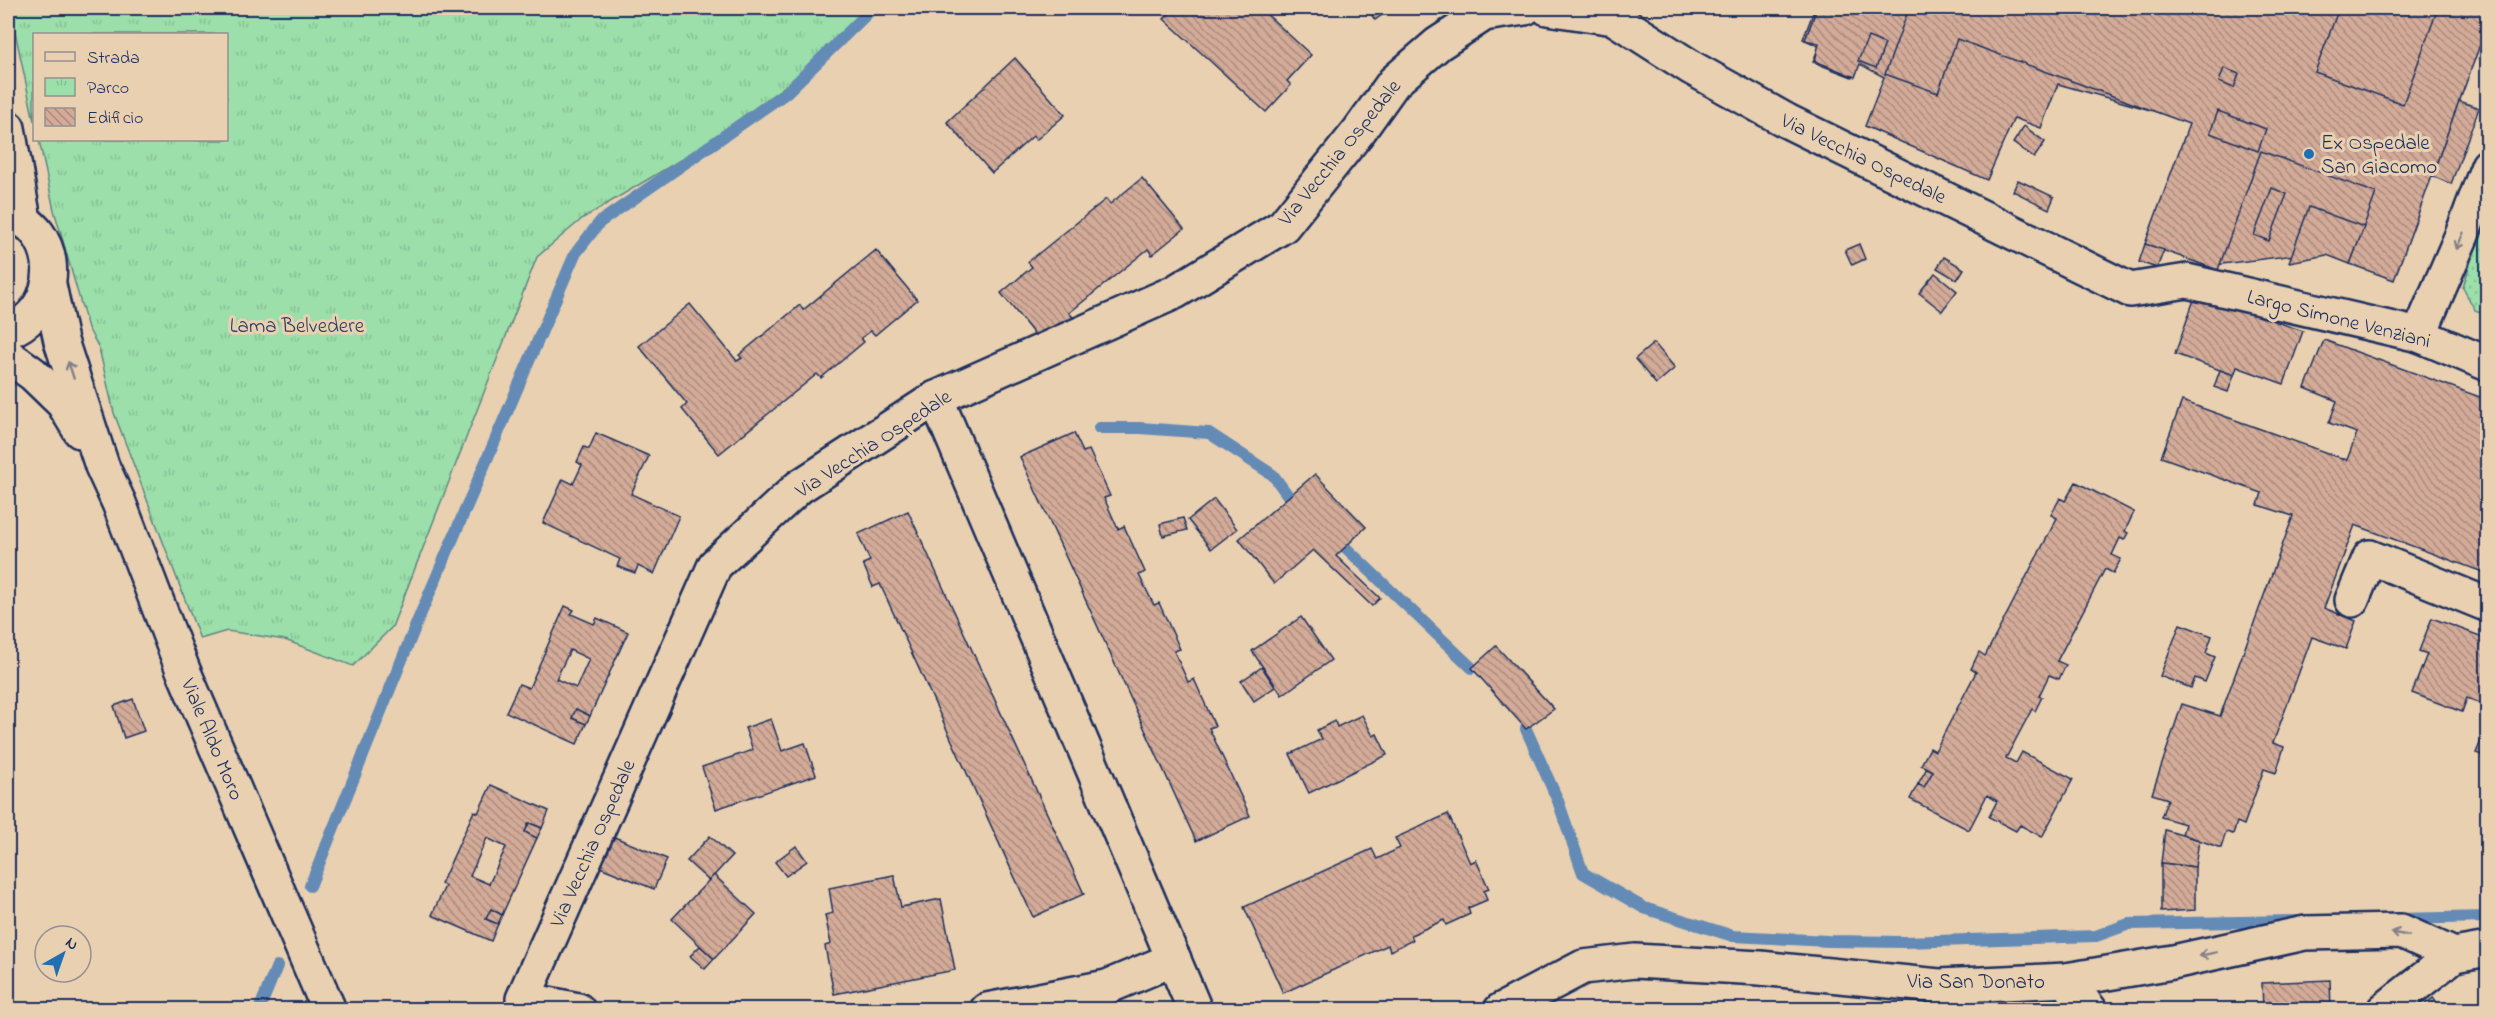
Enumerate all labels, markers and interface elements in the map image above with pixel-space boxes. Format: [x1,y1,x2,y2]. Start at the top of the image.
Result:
legend [33,33,228,141]
text: Strada [87,46,140,72]
street label: Via Vecchia Ospedale [1271,73,1410,234]
text: Parco [87,76,129,102]
text: Edificio [87,106,143,132]
street label: Via Vecchia Ospedale [1774,106,1952,213]
place label: Ex Ospedale San Giacomo [2321,129,2437,183]
marker: Ex Ospedale San Giacomo [2302,147,2316,161]
one-way arrow [2454,231,2465,249]
street label: Largo Simone Venziani [2243,283,2434,359]
park label: Lama Belvedere [230,312,365,342]
one-way arrow [65,361,76,380]
street label: Via Vecchia Ospedale [789,383,959,507]
street label: Viale Aldo Moro [172,673,250,805]
street label: Via Vecchia Ospedale [543,755,645,933]
north arrow [33,924,93,984]
one-way arrow [2391,928,2410,939]
text: N [60,931,83,957]
one-way arrow [2198,949,2217,961]
street label: Via San Donato [1906,968,2045,998]

